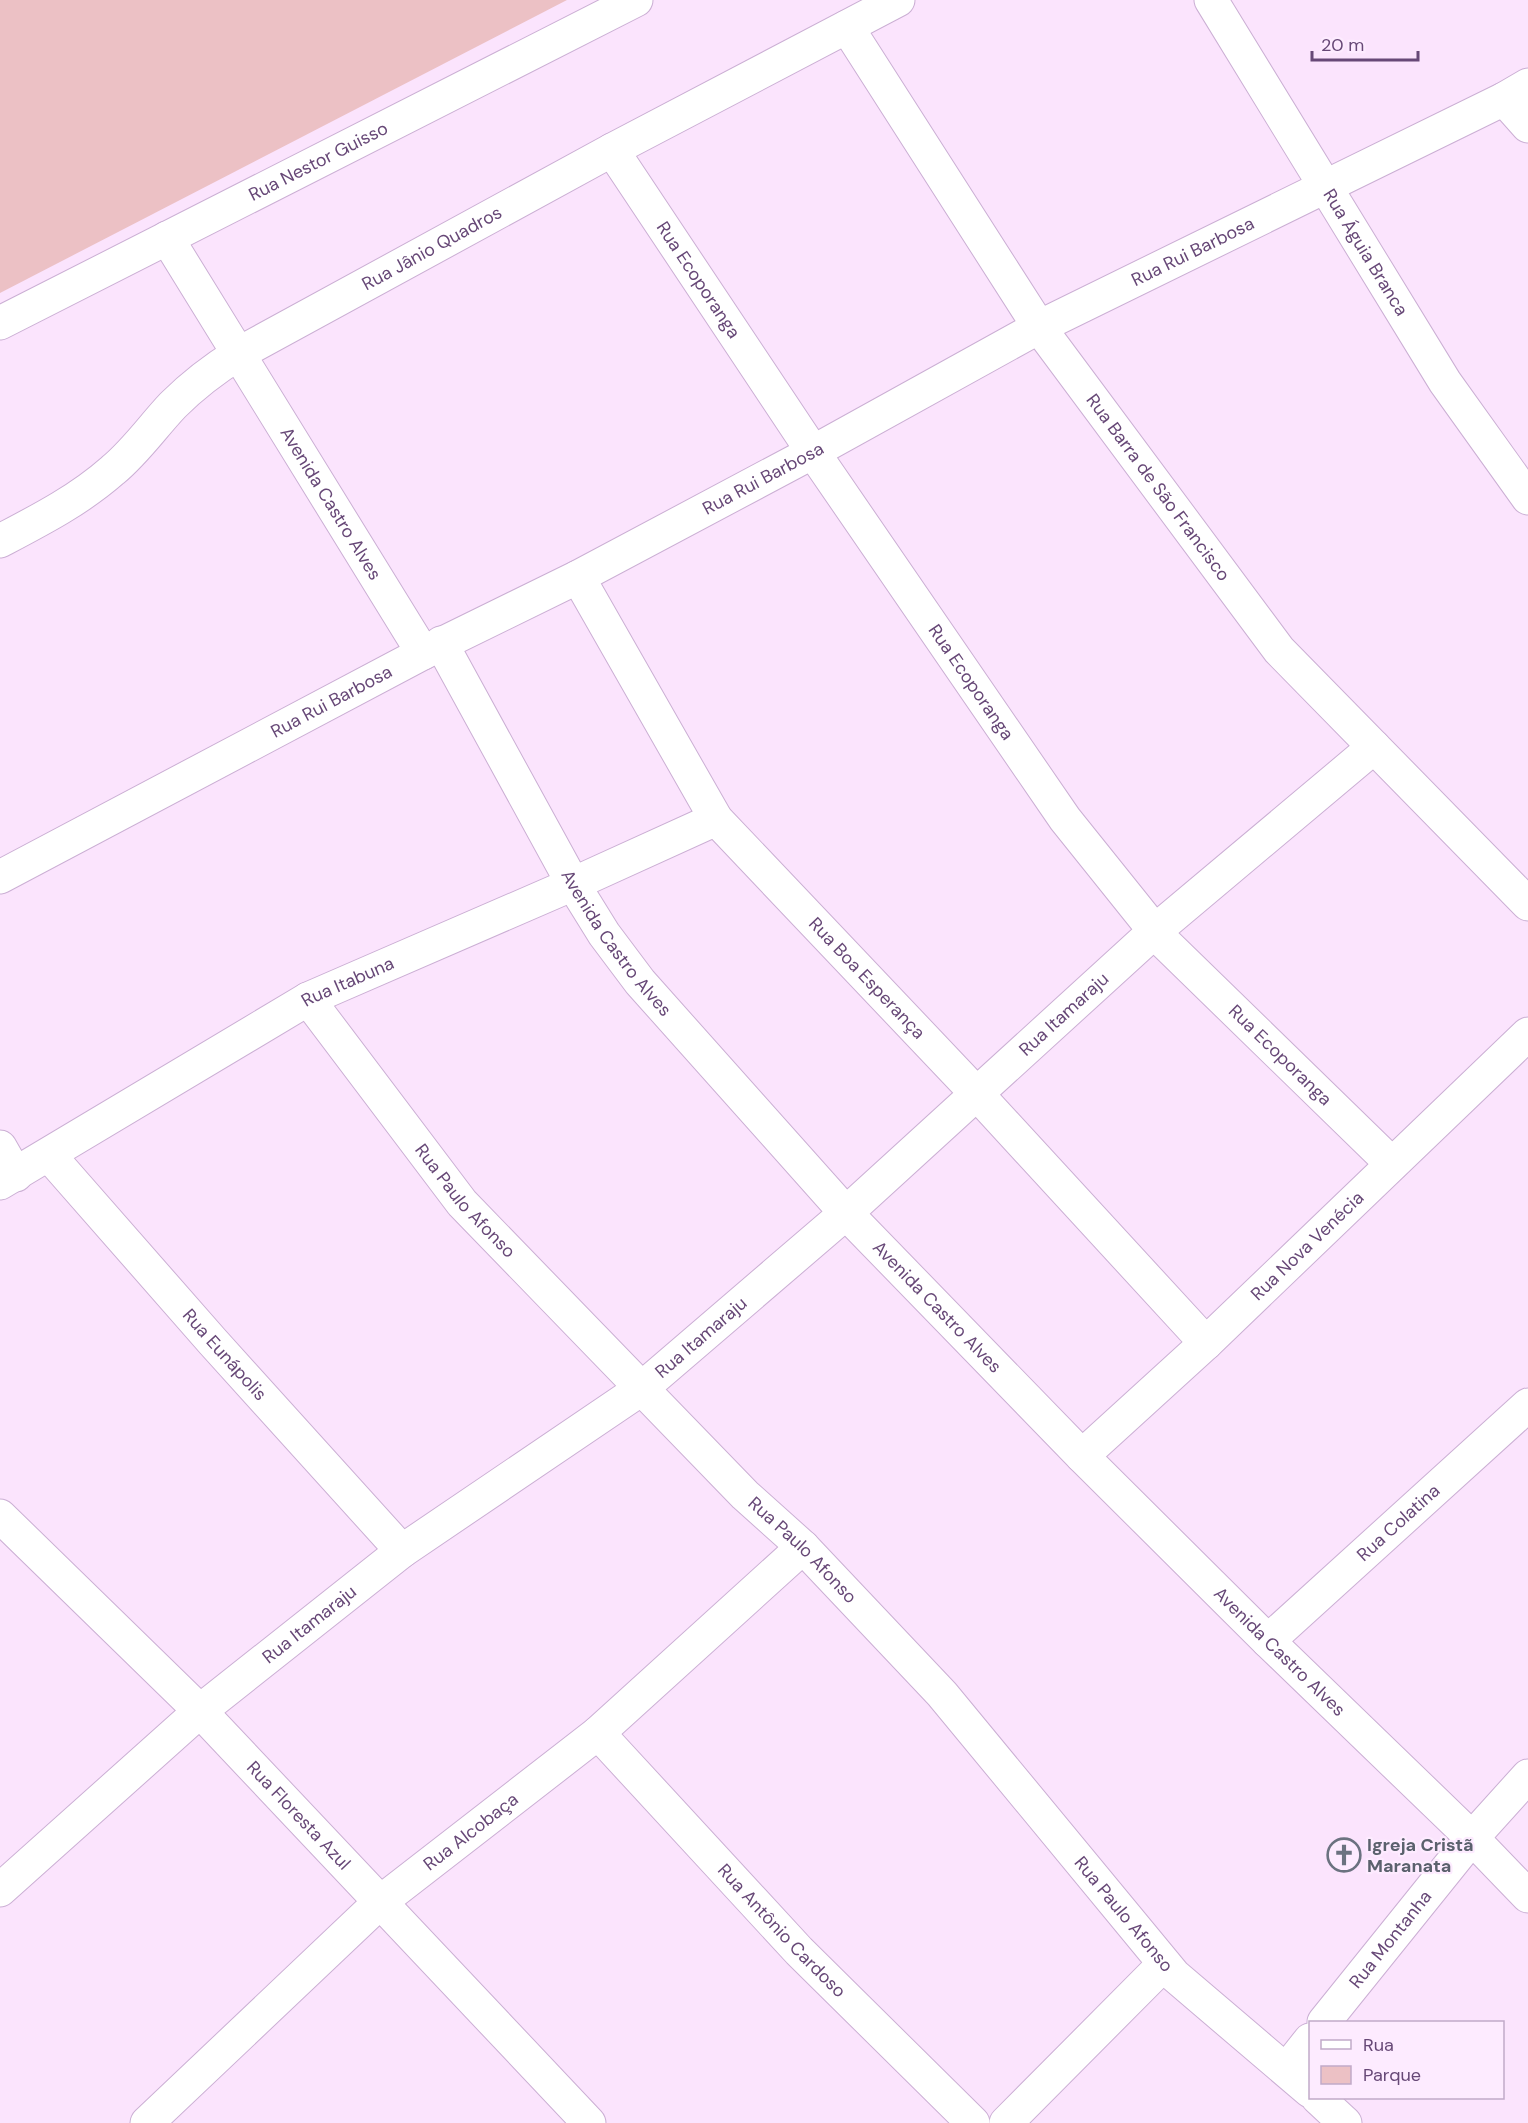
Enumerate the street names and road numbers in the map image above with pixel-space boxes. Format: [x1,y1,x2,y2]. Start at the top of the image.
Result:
street label: Rua Nestor Guisso [245,116,392,207]
street label: Rua Águia Branca [1318,184,1414,320]
street label: Rua Jânio Quadros [358,200,506,296]
street label: Rua Rui Barbosa [1127,211,1258,292]
street label: Rua Ecoporanga [651,217,746,343]
street label: Rua Barra de São Francisco [1081,389,1236,586]
street label: Avenida Castro Alves [275,423,387,584]
street label: Rua Rui Barbosa [698,436,828,521]
street label: Rua Ecoporanga [923,620,1019,745]
street label: Rua Rui Barbosa [267,660,396,743]
street label: Avenida Castro Alves [556,866,677,1021]
street label: Rua Boa Esperança [803,912,931,1044]
street label: Rua Itabuna [297,951,398,1012]
street label: Rua Itamaraju [1014,967,1114,1061]
street label: Rua Ecoporanga [1223,999,1337,1111]
street label: Rua Paulo Afonso [409,1139,521,1263]
street label: Rua Nova Venécia [1245,1186,1369,1306]
street label: Avenida Castro Alves [867,1236,1007,1378]
street label: Rua Itamaraju [650,1291,752,1384]
street label: Rua Eunápolis [177,1304,272,1406]
street label: Rua Colatina [1352,1479,1445,1567]
street label: Rua Paulo Afonso [743,1491,862,1609]
street label: Rua Itamaraju [257,1580,361,1669]
street label: Avenida Castro Alves [1209,1582,1351,1722]
street label: Rua Floresta Azul [241,1756,356,1875]
street label: Rua Alcobaça [419,1787,523,1876]
street label: Rua Paulo Afonso [1069,1851,1179,1977]
street label: Rua Antônio Cardoso [712,1859,851,2003]
street label: Rua Montanha [1344,1885,1437,1993]

